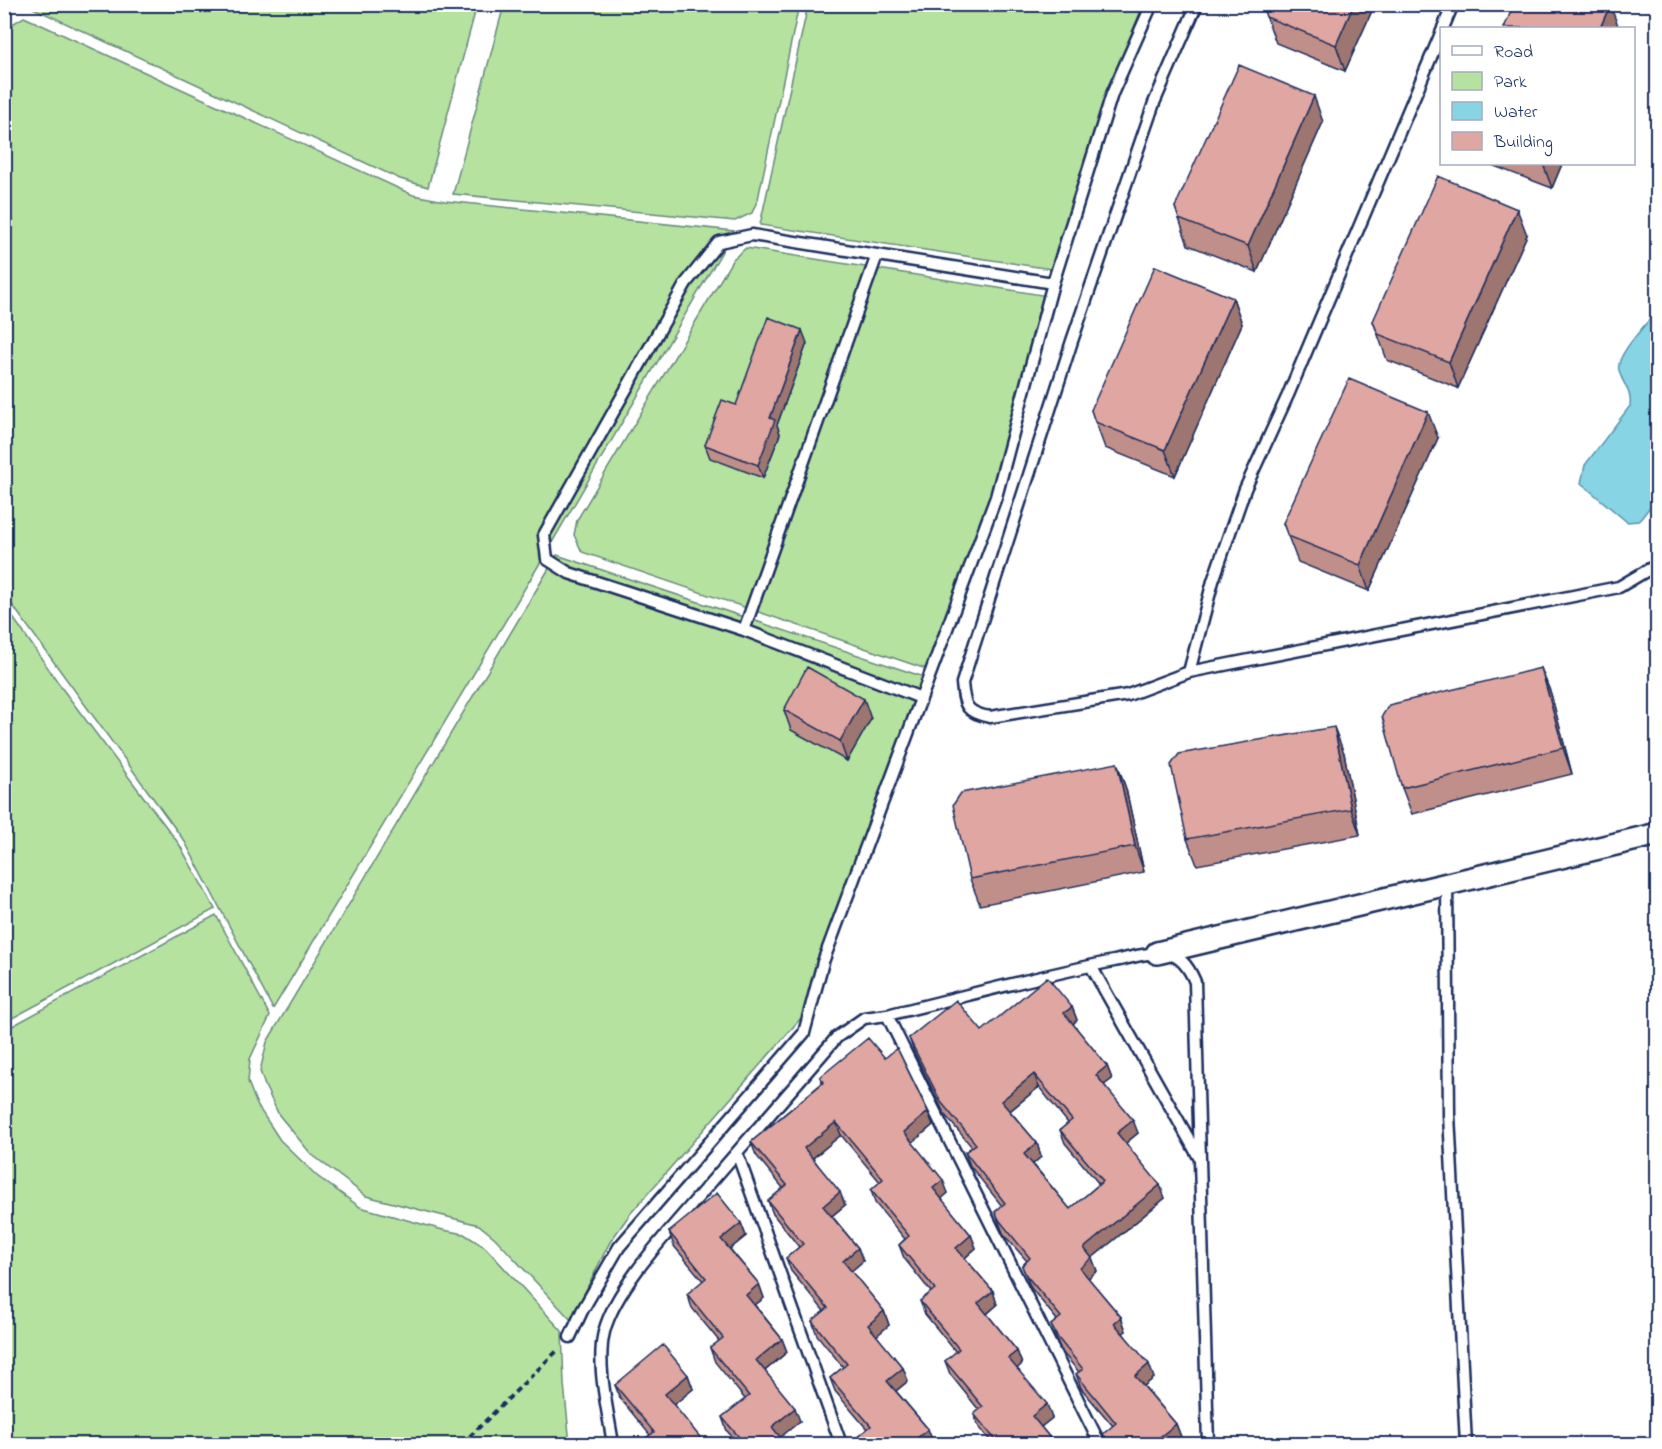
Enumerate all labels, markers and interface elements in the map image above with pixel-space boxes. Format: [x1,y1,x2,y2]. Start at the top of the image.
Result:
legend [1440,27,1635,165]
text: Road [1494,40,1533,66]
text: Park [1494,70,1527,96]
text: Water [1494,100,1538,126]
text: Building [1493,130,1553,157]

